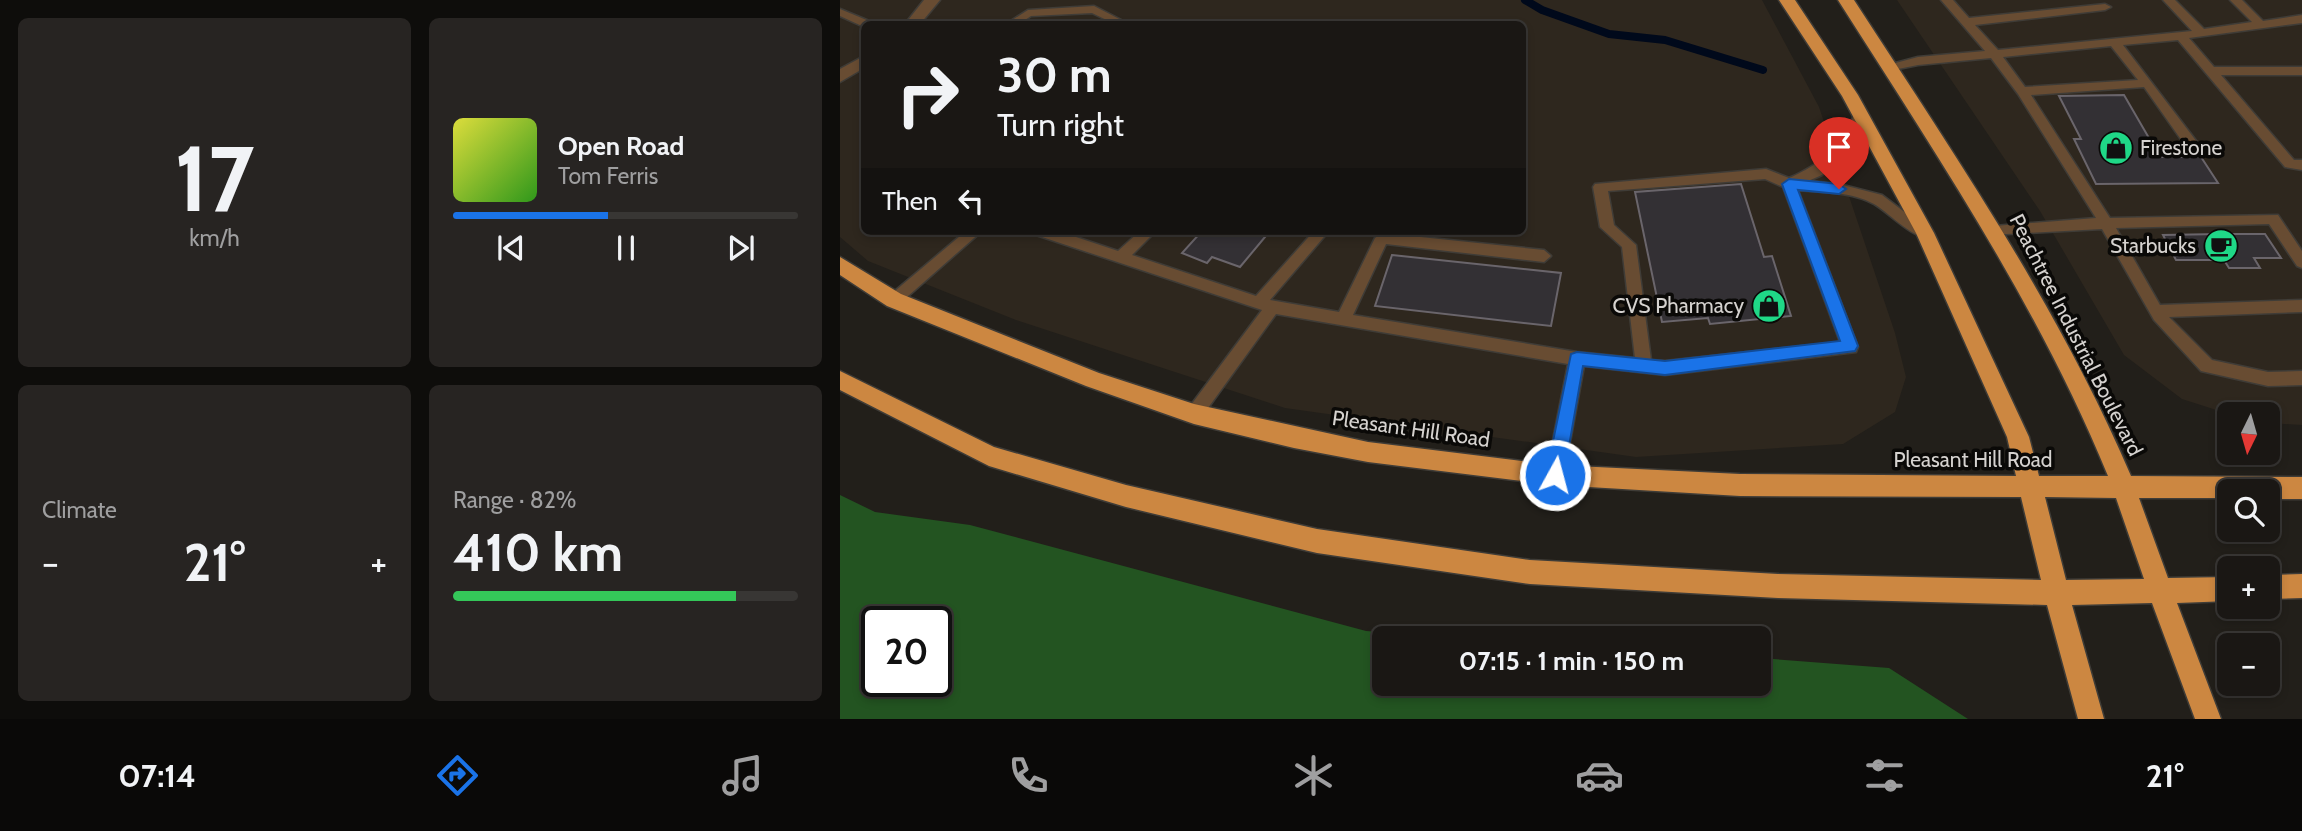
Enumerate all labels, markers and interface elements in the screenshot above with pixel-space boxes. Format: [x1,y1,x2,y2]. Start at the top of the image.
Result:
text: 30 m [997,45,1112,104]
icon: right [882,49,973,140]
text: Turn right [997,105,1124,144]
pin [1809,117,1869,189]
text: 17 [175,123,255,234]
icon: arrive [1820,128,1858,166]
shop icon: Firestone [2097,129,2135,167]
text: Open Road [558,130,684,162]
place label: Firestone [2140,135,2222,160]
text: Tom Ferris [558,162,658,190]
icon: left [952,182,990,220]
text: Then [882,185,938,217]
street label: Peachtree Industrial Boulevard [2004,210,2148,460]
text: km/h [189,224,240,252]
cafe icon: Starbucks [2202,227,2240,265]
icon: previous [492,229,530,267]
icon: pause [607,229,645,267]
icon: next [722,229,760,267]
place label: Starbucks [2110,233,2196,258]
shop icon: CVS Pharmacy [1750,287,1788,325]
place label: CVS Pharmacy [1613,293,1744,318]
north arrow [2217,402,2280,466]
map controls [2217,402,2280,696]
street label: Pleasant Hill Road [1331,405,1492,452]
position arrow [1518,438,1592,512]
street label: Pleasant Hill Road [1893,447,2053,472]
button: search [2217,479,2280,542]
text: Range · 82% [453,486,576,514]
text: Climate [42,496,117,524]
text: 410 km [453,521,623,584]
text: 21° [184,531,245,594]
text: − [42,539,59,586]
text: + [370,539,387,586]
button: + [2217,556,2280,619]
speed limit sign: 20 [861,606,952,697]
button: − [2217,633,2280,696]
text: 07:15 · 1 min · 150 m [1459,645,1684,677]
icon: directions [433,751,482,800]
icon: music [718,751,767,800]
icon: phone [1004,751,1053,800]
icon: climate [1289,751,1338,800]
icon: car [1575,751,1624,800]
icon: filters [1860,751,1909,800]
text: 07:14 [118,756,196,795]
text: 21° [2146,756,2184,795]

